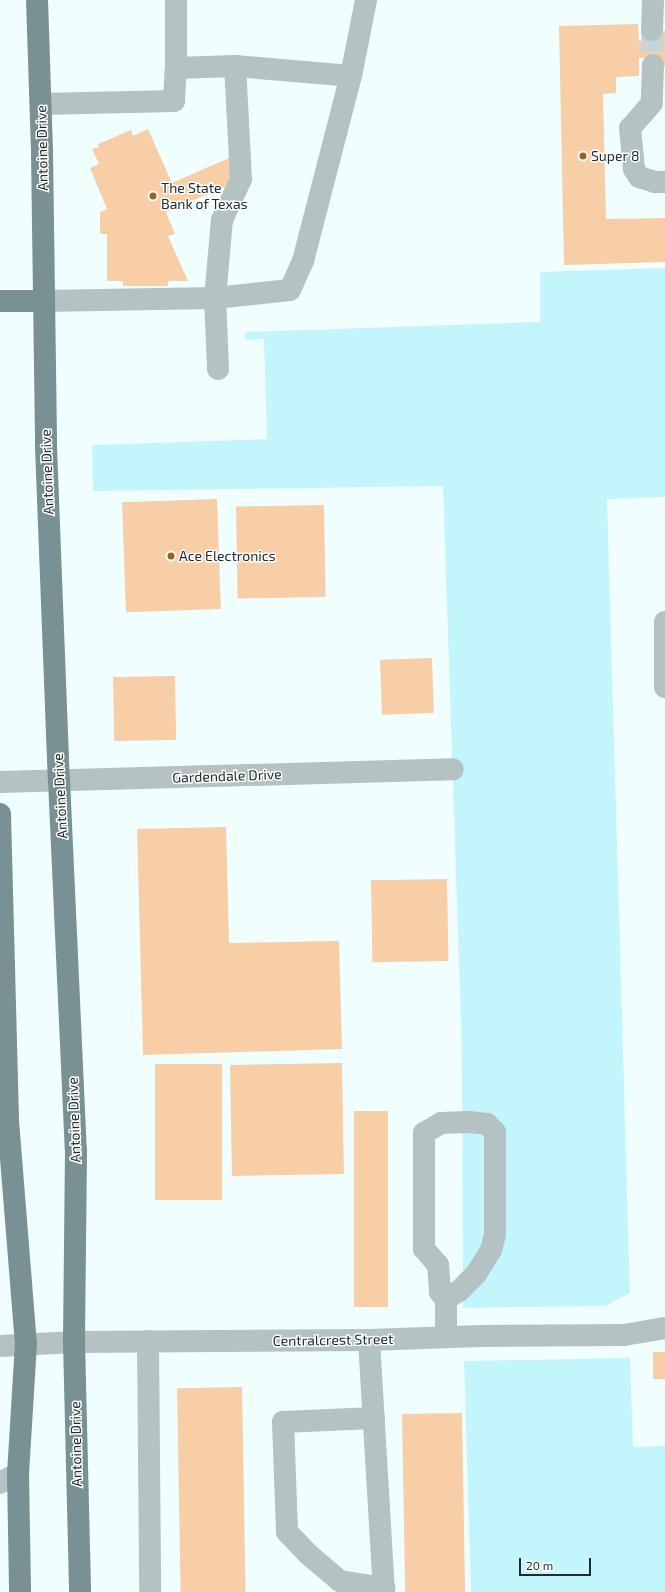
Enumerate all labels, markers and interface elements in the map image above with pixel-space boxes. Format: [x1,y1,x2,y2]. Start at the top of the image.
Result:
street label: Antoine Drive [33,105,51,191]
place label: Super 8 [591,148,640,164]
marker: Super 8 [578,151,588,161]
place label: The State Bank of Texas [161,180,248,212]
marker: The State Bank of Texas [148,191,158,201]
street label: Antoine Drive [37,429,57,515]
place label: Ace Electronics [179,548,276,564]
marker: Ace Electronics [166,551,176,561]
street label: Antoine Drive [49,753,71,839]
street label: Gardendale Drive [172,766,282,786]
street label: Antoine Drive [64,1077,84,1163]
street label: Centralcrest Street [273,1331,393,1349]
street label: Antoine Drive [67,1401,85,1487]
scale bar [521,1550,593,1576]
text: 20 m [526,1558,553,1572]

